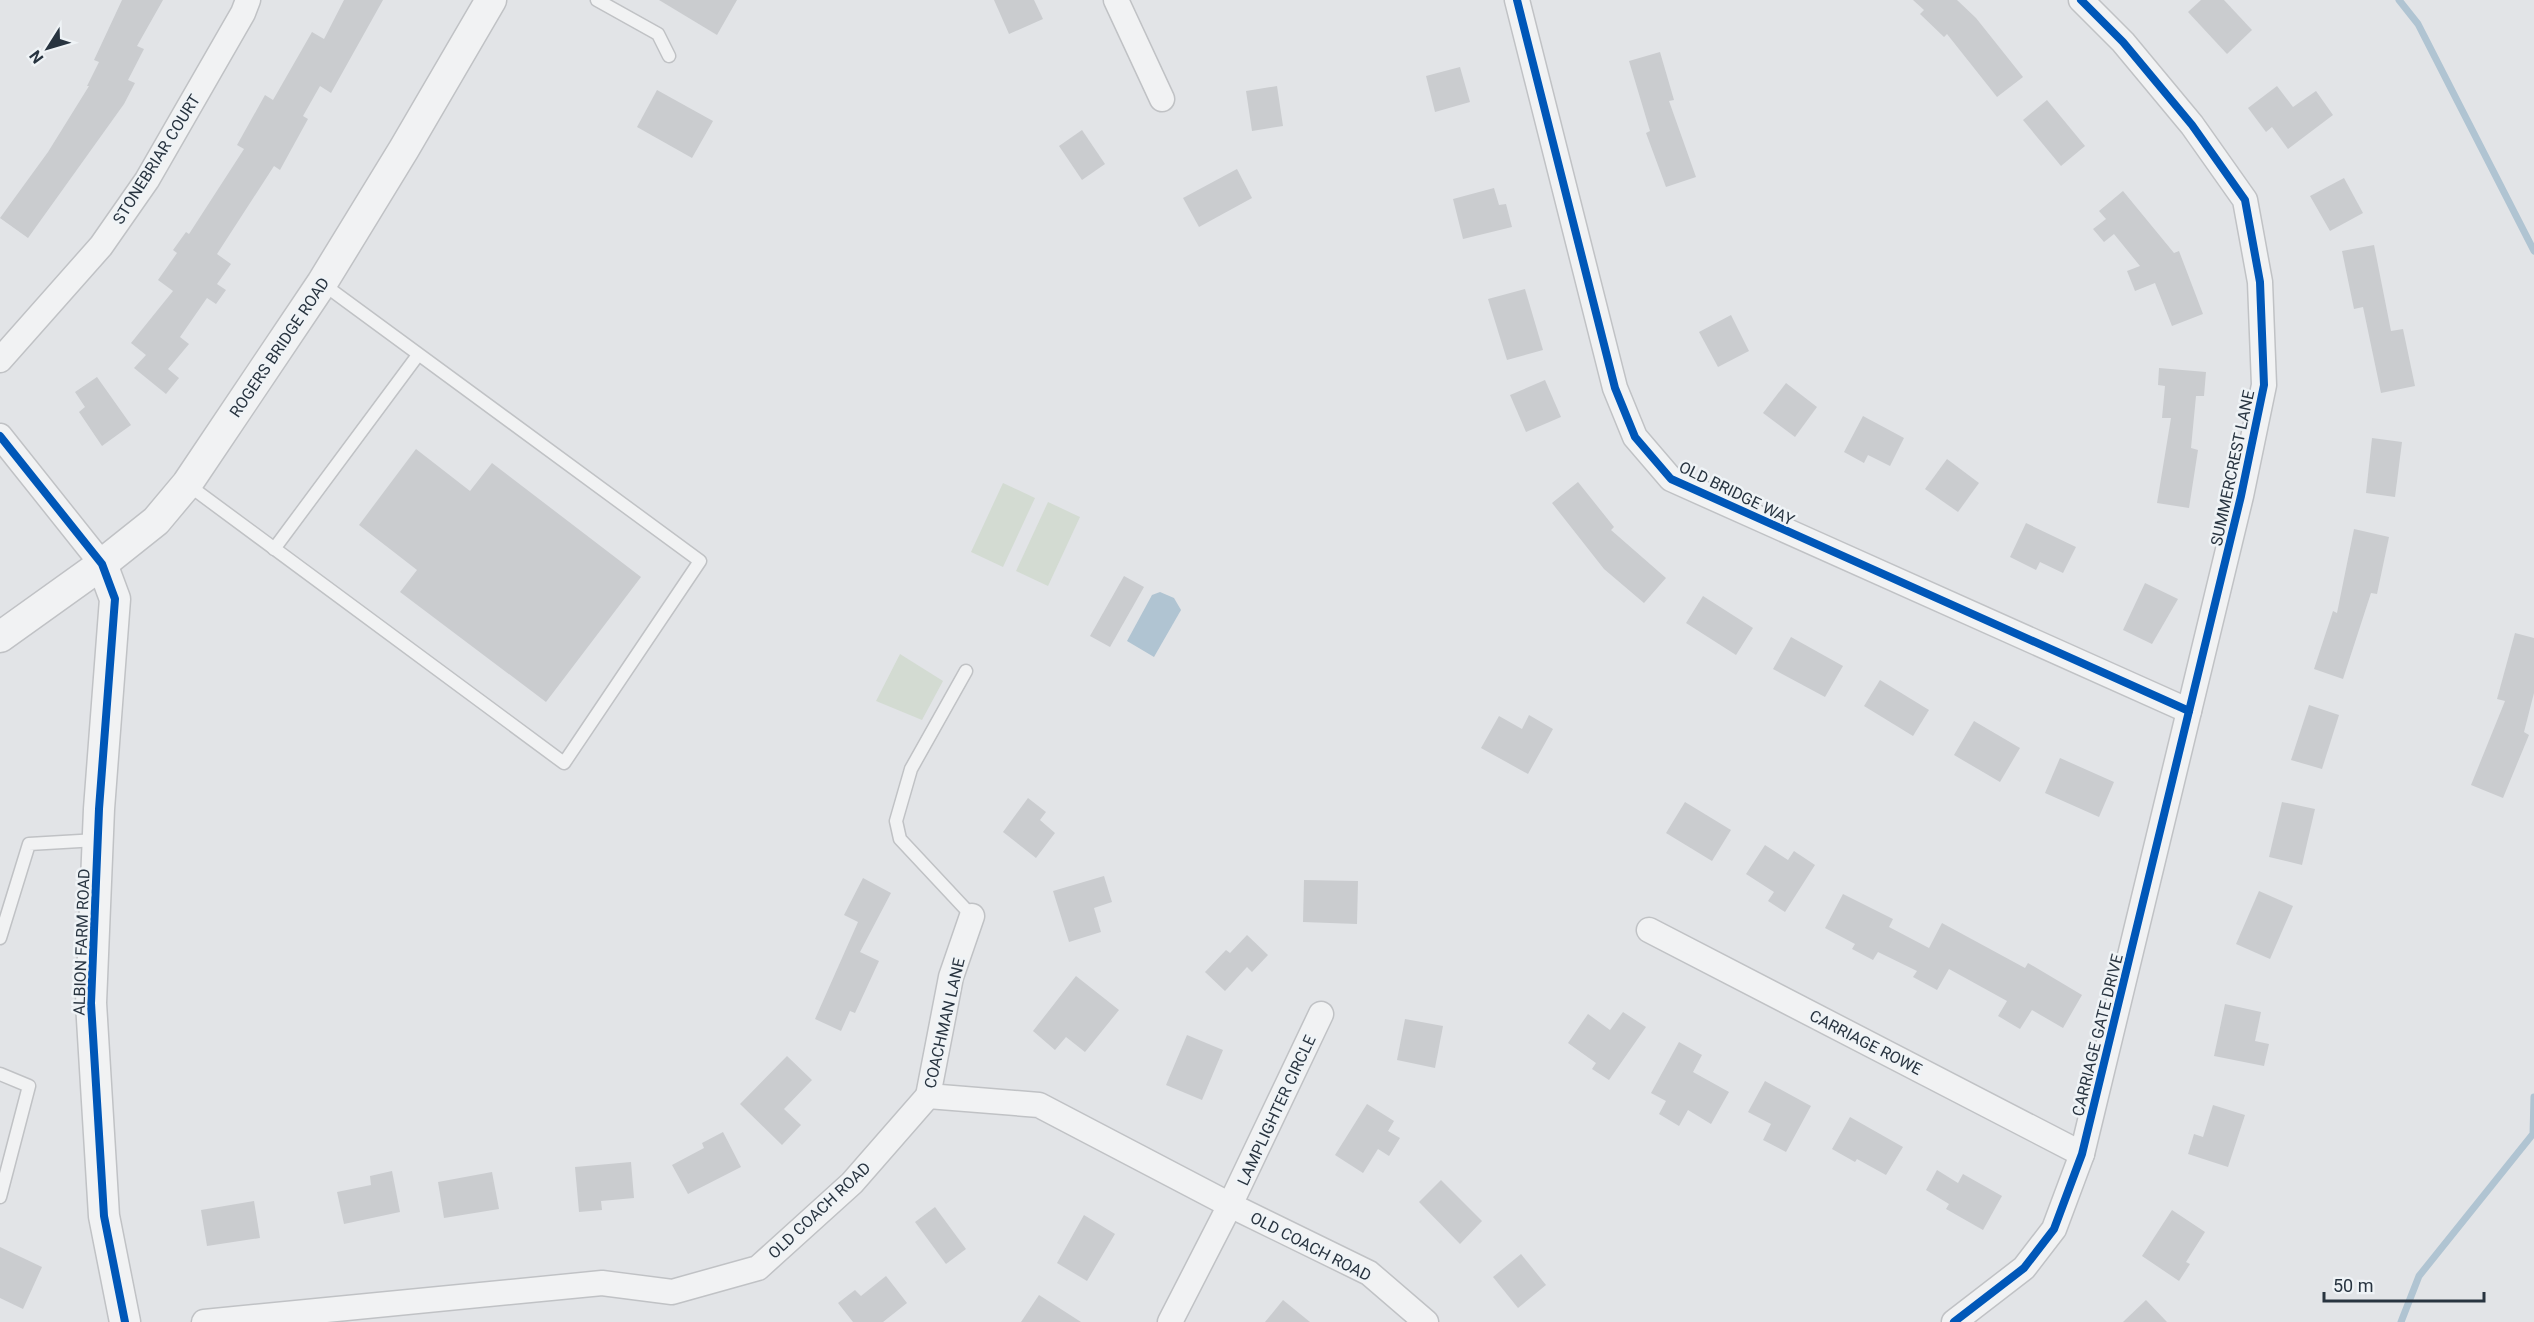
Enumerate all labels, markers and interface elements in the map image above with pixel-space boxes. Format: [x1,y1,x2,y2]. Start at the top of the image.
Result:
north arrow [18,18,78,78]
text: N [25,46,47,67]
street label: STONEBRIAR COURT [109,90,204,228]
street label: ROGERS BRIDGE ROAD [226,274,333,421]
street label: SUMMERCREST LANE [2207,389,2258,548]
street label: OLD BRIDGE WAY [1676,457,1798,530]
street label: ALBION FARM ROAD [69,868,94,1016]
street label: CARRIAGE GATE DRIVE [2068,952,2127,1118]
street label: COACHMAN LANE [920,956,969,1090]
street label: CARRIAGE ROWE [1806,1006,1925,1079]
street label: LAMPLIGHTER CIRCLE [1233,1032,1320,1188]
street label: OLD COACH ROAD [764,1158,875,1263]
street label: OLD COACH ROAD [1247,1208,1374,1285]
scale bar [2324,1265,2484,1303]
text: 50 m [2333,1275,2373,1296]

